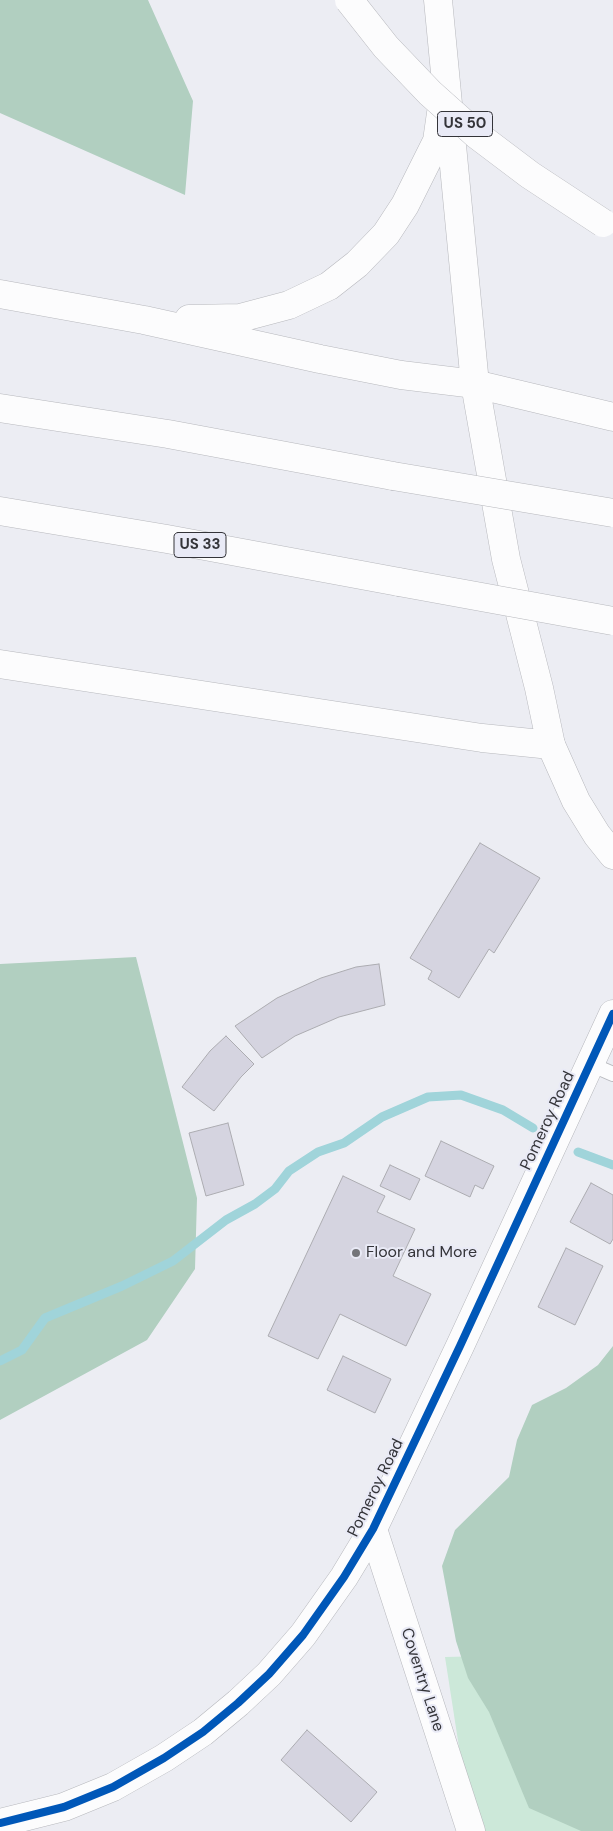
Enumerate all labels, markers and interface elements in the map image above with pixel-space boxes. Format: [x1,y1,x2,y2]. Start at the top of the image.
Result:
road number: US 50 [438,112,492,136]
road number: US 33 [174,532,226,558]
street label: Pomeroy Road [517,1069,579,1173]
place label: Floor and More [366,1243,477,1263]
marker: Floor and More [350,1247,362,1259]
street label: Pomeroy Road [344,1436,408,1540]
street label: Coventry Lane [396,1626,448,1734]

